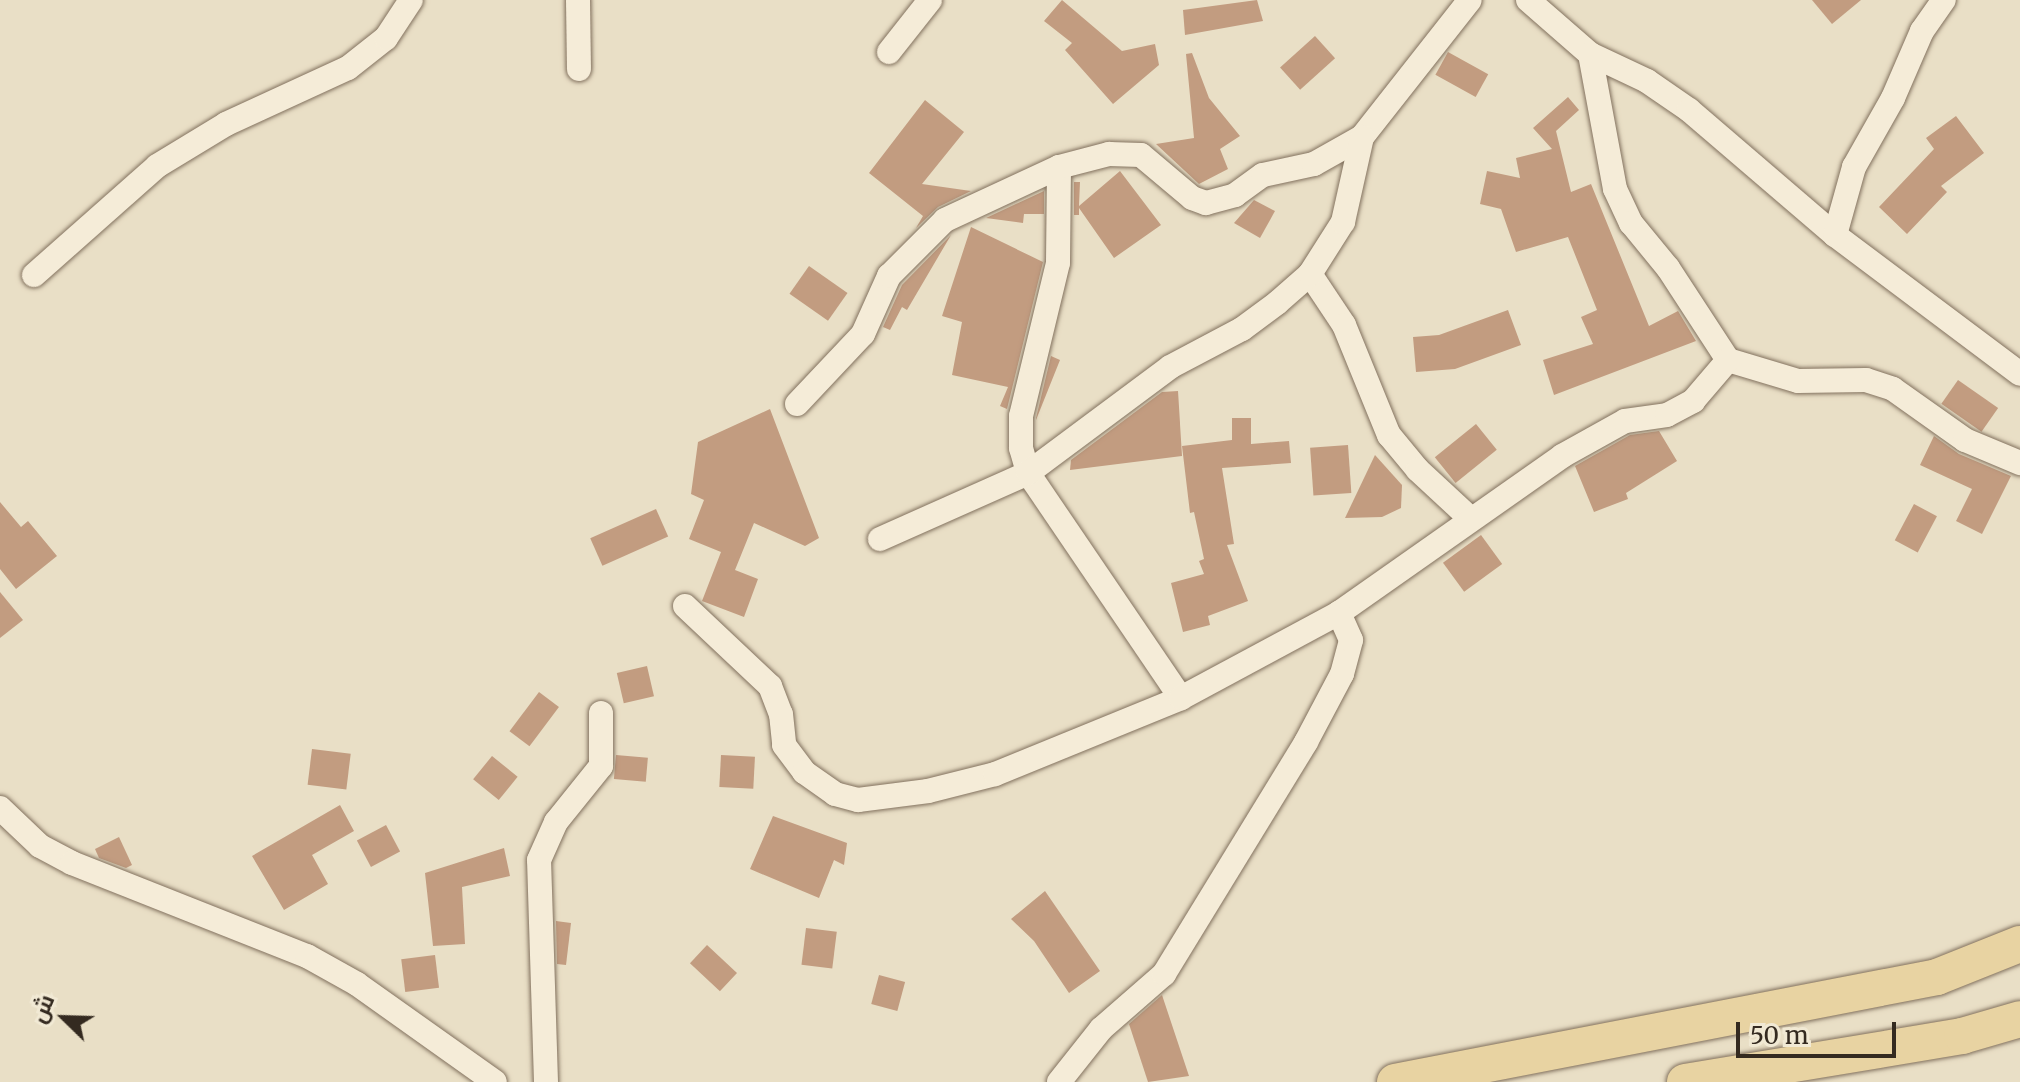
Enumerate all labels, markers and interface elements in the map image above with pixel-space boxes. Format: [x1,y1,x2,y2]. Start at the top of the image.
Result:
north arrow [24,978,104,1058]
text: ش [24,990,60,1027]
scale bar [1740,1006,1900,1056]
text: 50 m [1750,1020,1809,1051]

